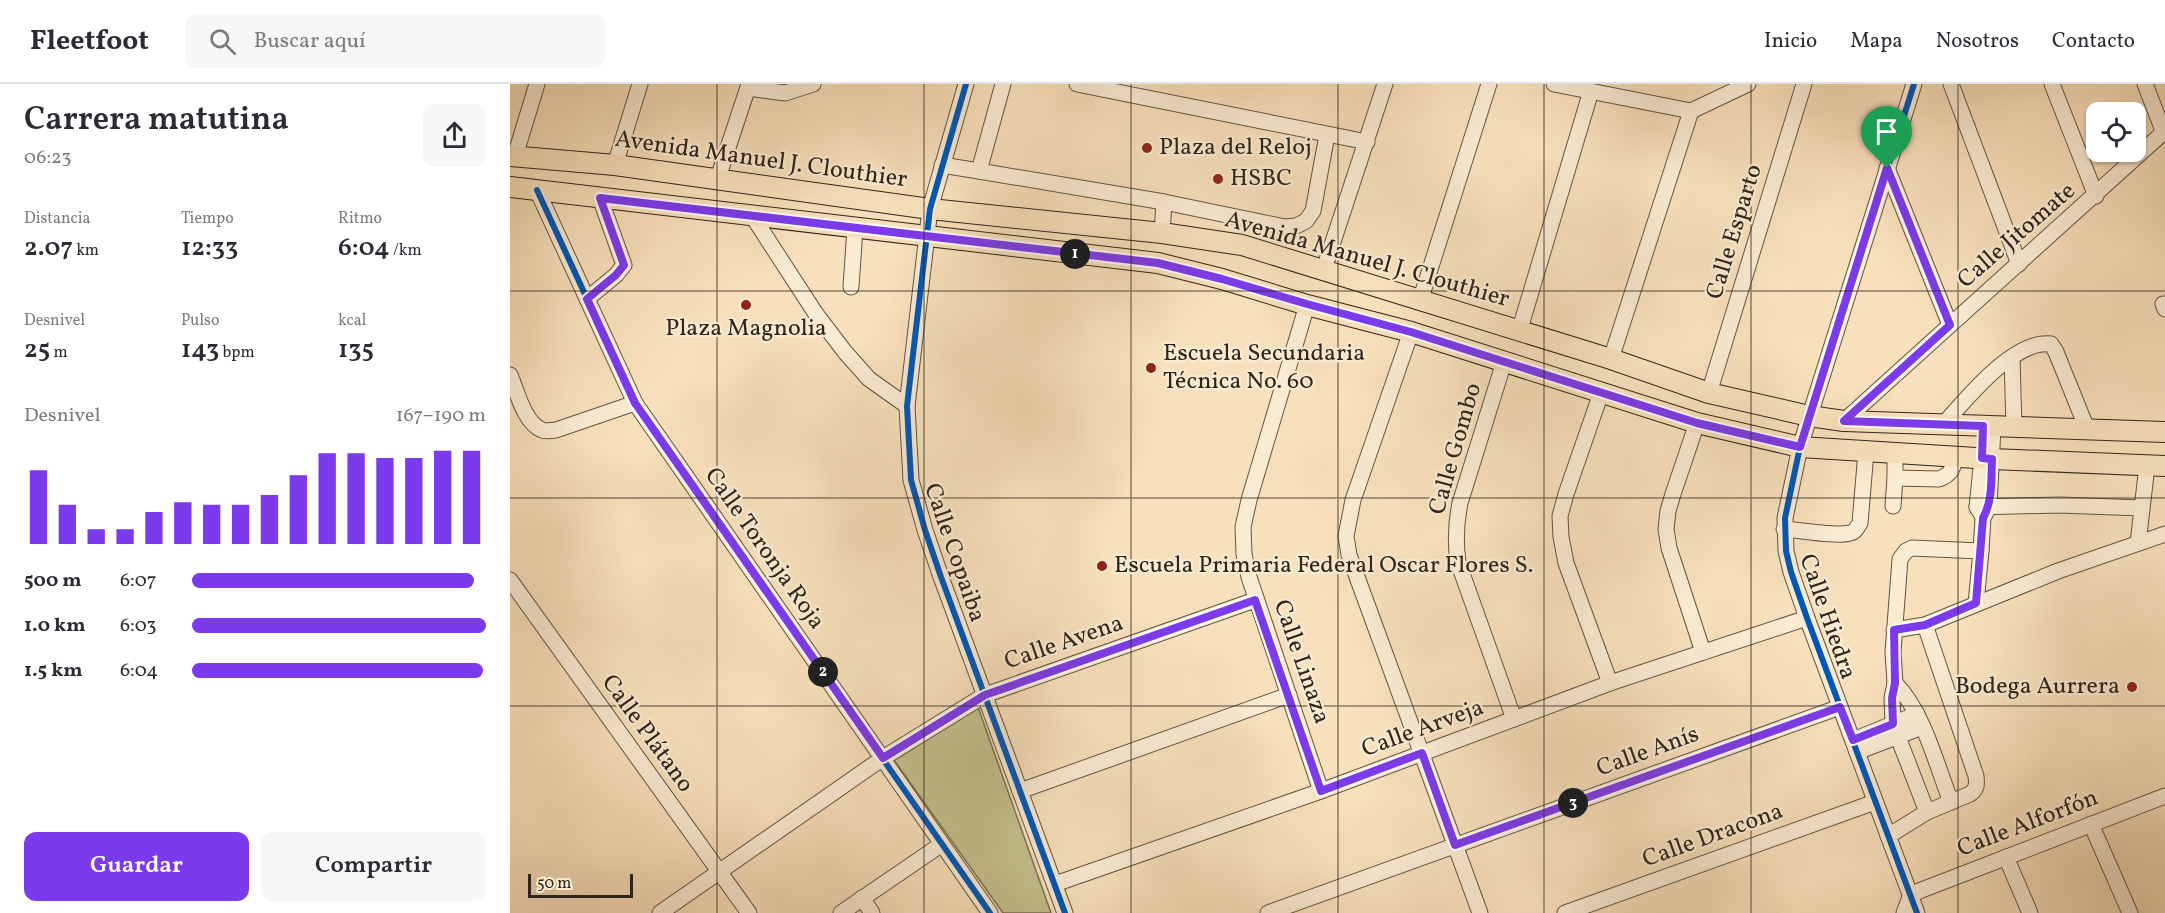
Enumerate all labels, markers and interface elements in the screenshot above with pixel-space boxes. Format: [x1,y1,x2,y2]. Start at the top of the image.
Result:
search box [185,14,605,68]
text: Fleetfoot [30,22,149,61]
icon: search [206,25,239,58]
text: Buscar aquí [254,26,366,57]
text: Inicio [1764,27,1817,56]
text: Mapa [1850,27,1903,56]
text: Nosotros [1936,27,2019,56]
text: Contacto [2052,27,2135,56]
text: Carrera matutina [24,98,289,144]
map controls [2086,102,2146,162]
button: locate [2086,102,2146,162]
button: share [423,104,486,167]
pin [1861,106,1912,168]
icon: arrive [1870,115,1903,148]
street label: Avenida Manuel J. Clouthier [613,123,909,197]
place label: Plaza del Reloj [1159,131,1312,165]
marker: Plaza del Reloj [1140,141,1154,155]
text: 06:23 [24,144,72,172]
street label: Calle Esparto [1698,160,1772,304]
place label: HSBC [1230,162,1292,196]
marker: HSBC [1211,172,1225,186]
street label: Calle Jitomate [1951,175,2083,297]
street label: Avenida Manuel J. Clouthier [1221,203,1513,317]
text: Distancia [24,208,90,230]
text: Tiempo [181,208,234,230]
text: Ritmo [338,208,382,230]
text: 2.07 [24,230,73,266]
text: 12:33 [181,230,238,266]
text: 6:04 [338,230,390,266]
pin: 1 [1060,239,1090,269]
text: km [73,240,99,262]
text: /km [390,240,422,262]
text: 1 [1072,243,1078,265]
marker: Plaza Magnolia [739,298,753,312]
text: Desnivel [24,310,85,332]
text: Pulso [181,310,219,332]
text: kcal [338,310,366,332]
place label: Plaza Magnolia [665,312,827,346]
text: 25 [24,332,50,368]
text: 143 [181,332,219,368]
text: 135 [338,332,374,368]
place label: Escuela Secundaria Técnica No. 60 [1163,337,1365,399]
text: m [50,342,68,364]
text: bpm [219,342,255,364]
marker: Escuela Secundaria Técnica No. 60 [1144,361,1158,375]
street label: Calle Gombo [1421,379,1491,519]
text: Desnivel [24,402,100,430]
text: 167–190 m [396,402,486,430]
street label: Calle Toronja Roja [695,461,833,637]
street label: Calle Copaiba [914,479,994,627]
place label: Escuela Primaria Federal Oscar Flores S. [1114,549,1533,583]
street label: Calle Hiedra [1790,550,1864,684]
marker: Escuela Primaria Federal Oscar Flores S. [1095,559,1109,573]
text: 500 m [24,567,82,595]
text: 6:07 [120,567,157,595]
street label: Calle Linaza [1264,595,1338,729]
street label: Calle Avena [1000,607,1128,679]
text: 1.0 km [24,612,86,640]
text: 6:03 [120,612,157,640]
text: 1.5 km [24,657,83,685]
text: 6:04 [120,657,158,685]
pin: 2 [808,657,838,687]
text: 2 [819,661,827,683]
street label: Calle Plátano [593,668,701,800]
place label: Bodega Aurrera [1955,670,2120,704]
marker: Bodega Aurrera [2125,680,2139,694]
street label: Calle Arveja [1357,691,1489,767]
street label: Calle Anís [1592,718,1704,786]
street label: Calle Alforfón [1953,782,2103,866]
pin: 3 [1558,788,1588,818]
text: 3 [1569,792,1577,814]
street label: Calle Dracona [1638,795,1788,877]
button: Guardar [24,832,249,901]
button: Compartir [261,832,486,901]
scale bar [528,871,633,898]
text: 50 m [537,873,571,895]

